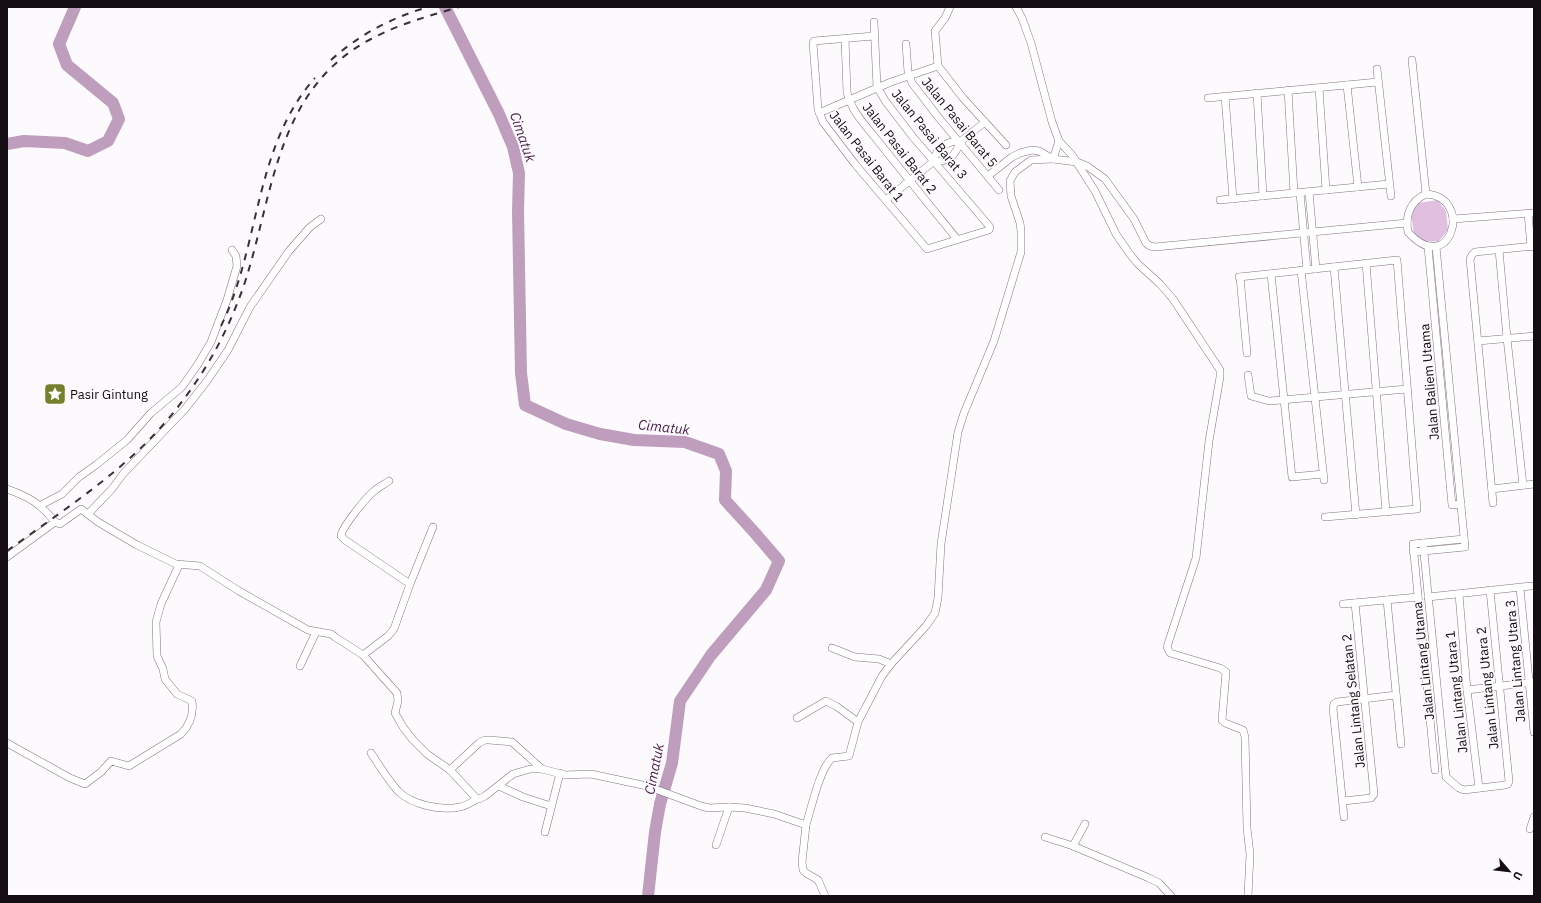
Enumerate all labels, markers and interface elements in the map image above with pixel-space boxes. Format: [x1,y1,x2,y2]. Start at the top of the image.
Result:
street label: Jalan Pasai Barat 5 [918,74,1001,171]
street label: Jalan Pasai Barat 3 [888,86,971,183]
street label: Jalan Pasai Barat 2 [859,99,941,197]
street label: Jalan Pasai Barat 1 [826,107,908,206]
water label: Cimatuk [506,110,540,165]
street label: Jalan Baliem Utama [1416,323,1443,441]
place icon: Pasir Gintung [42,381,68,407]
place label: Pasir Gintung [70,386,148,403]
water label: Cimatuk [637,415,691,439]
street label: Jalan Lintang Utara 3 [1502,599,1529,723]
street label: Jalan Lintang Utama [1409,601,1438,721]
street label: Jalan Lintang Utara 2 [1473,626,1502,750]
street label: Jalan Lintang Utara 1 [1442,630,1471,754]
street label: Jalan Lintang Selatan 2 [1338,633,1369,769]
water label: Cimatuk [640,741,668,796]
north arrow [1489,851,1529,891]
text: U [1510,869,1526,882]

